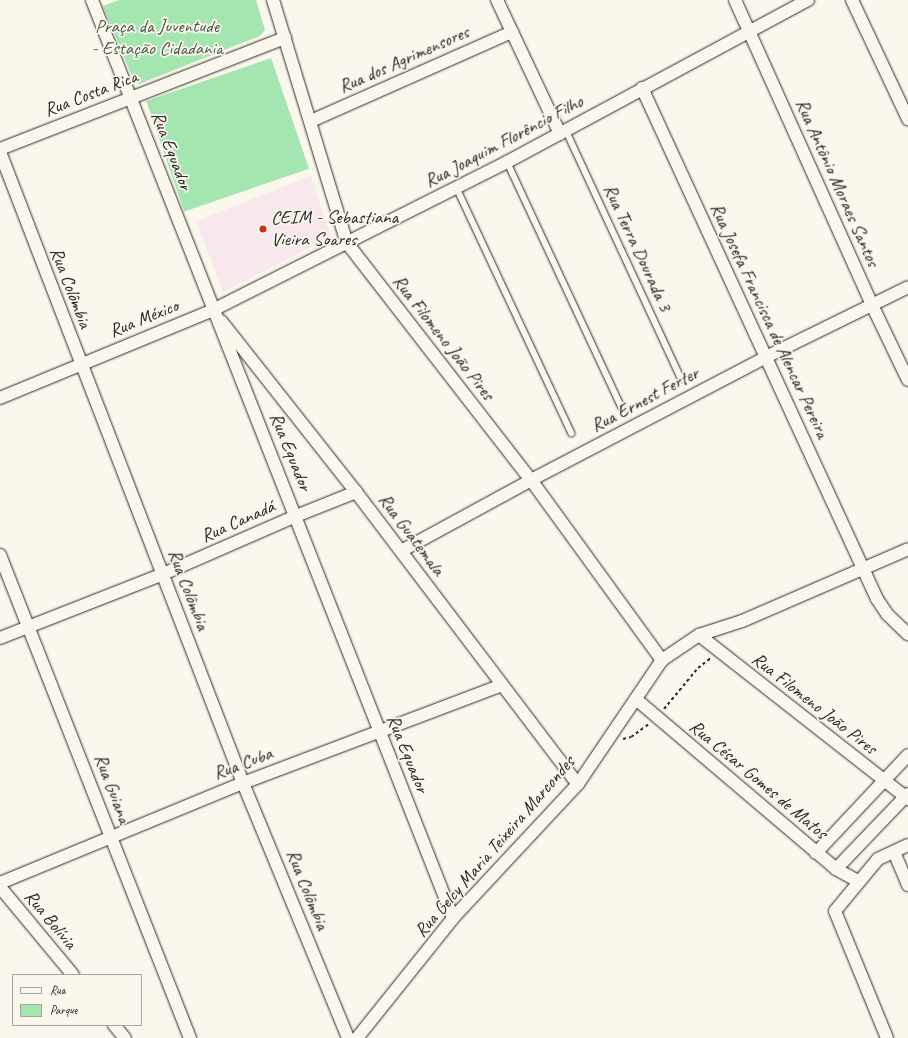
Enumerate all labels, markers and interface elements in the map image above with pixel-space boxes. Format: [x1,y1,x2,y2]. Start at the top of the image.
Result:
park label: Praça da Juventude - Estação Cidadania [92,16,222,60]
street label: Rua dos Agrimensores [336,21,472,99]
street label: Rua Costa Rica [41,66,141,122]
street label: Rua Joaquim Florêncio Filho [421,91,587,193]
street label: Rua Antônio Moraes Santos [790,96,884,270]
street label: Rua Equador [146,109,196,193]
street label: Rua Terra Dourada 3 [598,181,676,315]
street label: Rua Josefa Francisca de Alencar Pereira [704,199,834,443]
place label: CEIM - Sebastiana Vieira Soares [271,207,398,251]
marker: CEIM - Sebastiana Vieira Soares [258,224,268,234]
street label: Rua Colômbia [44,244,96,332]
street label: Rua Filomeno João Pires [387,271,499,405]
street label: Rua México [106,295,182,343]
street label: Rua Ernest Ferter [587,362,703,438]
street label: Rua Equador [264,410,316,494]
street label: Rua Guatemala [373,490,449,580]
street label: Rua Canadá [198,496,278,548]
street label: Rua Colômbia [162,546,214,634]
street label: Rua Filomeno João Pires [747,648,881,760]
street label: Rua Equador [381,712,433,796]
street label: Rua César Gomes de Matos [684,715,832,845]
street label: Rua Cuba [211,743,275,785]
street label: Rua Guiana [88,751,136,827]
street label: Rua Gelcy Maria Teixeira Marcondes [410,752,580,942]
street label: Rua Colômbia [281,847,333,933]
street label: Rua Bolívia [19,886,81,954]
legend [12,974,142,1026]
text: Rua [50,982,65,998]
text: Parque [50,1002,78,1018]

